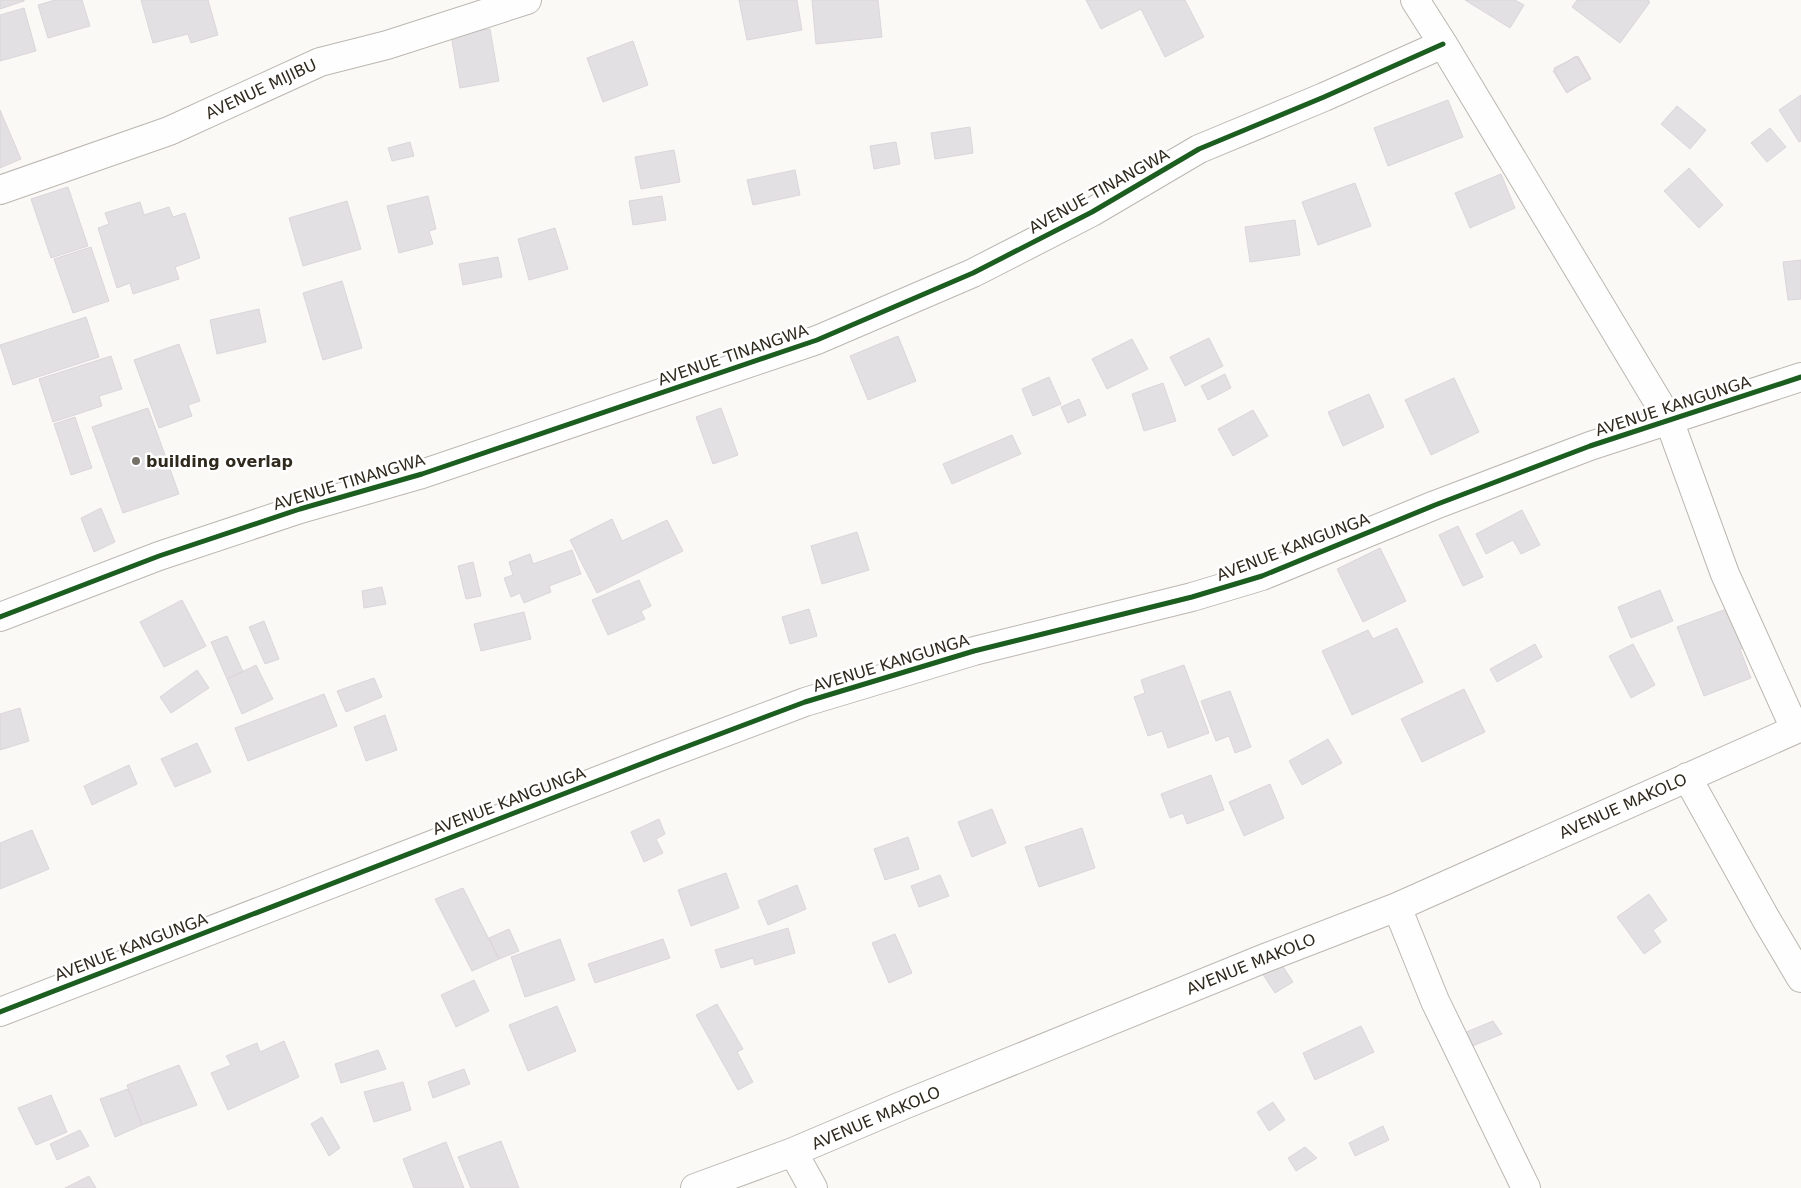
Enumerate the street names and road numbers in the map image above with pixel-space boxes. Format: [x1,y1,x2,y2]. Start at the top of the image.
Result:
street label: AVENUE MIJIBU [202,55,320,123]
street label: AVENUE TINANGWA [1026,144,1173,237]
street label: AVENUE TINANGWA [655,320,811,390]
street label: AVENUE KANGUNGA [1593,372,1753,440]
street label: AVENUE TINANGWA [271,450,427,514]
street label: AVENUE KANGUNGA [1214,509,1372,585]
street label: AVENUE KANGUNGA [811,630,971,696]
street label: AVENUE KANGUNGA [430,763,588,839]
street label: AVENUE MAKOLO [1556,769,1690,843]
street label: AVENUE KANGUNGA [52,909,210,985]
street label: AVENUE MAKOLO [1184,929,1318,999]
street label: AVENUE MAKOLO [809,1082,943,1154]

